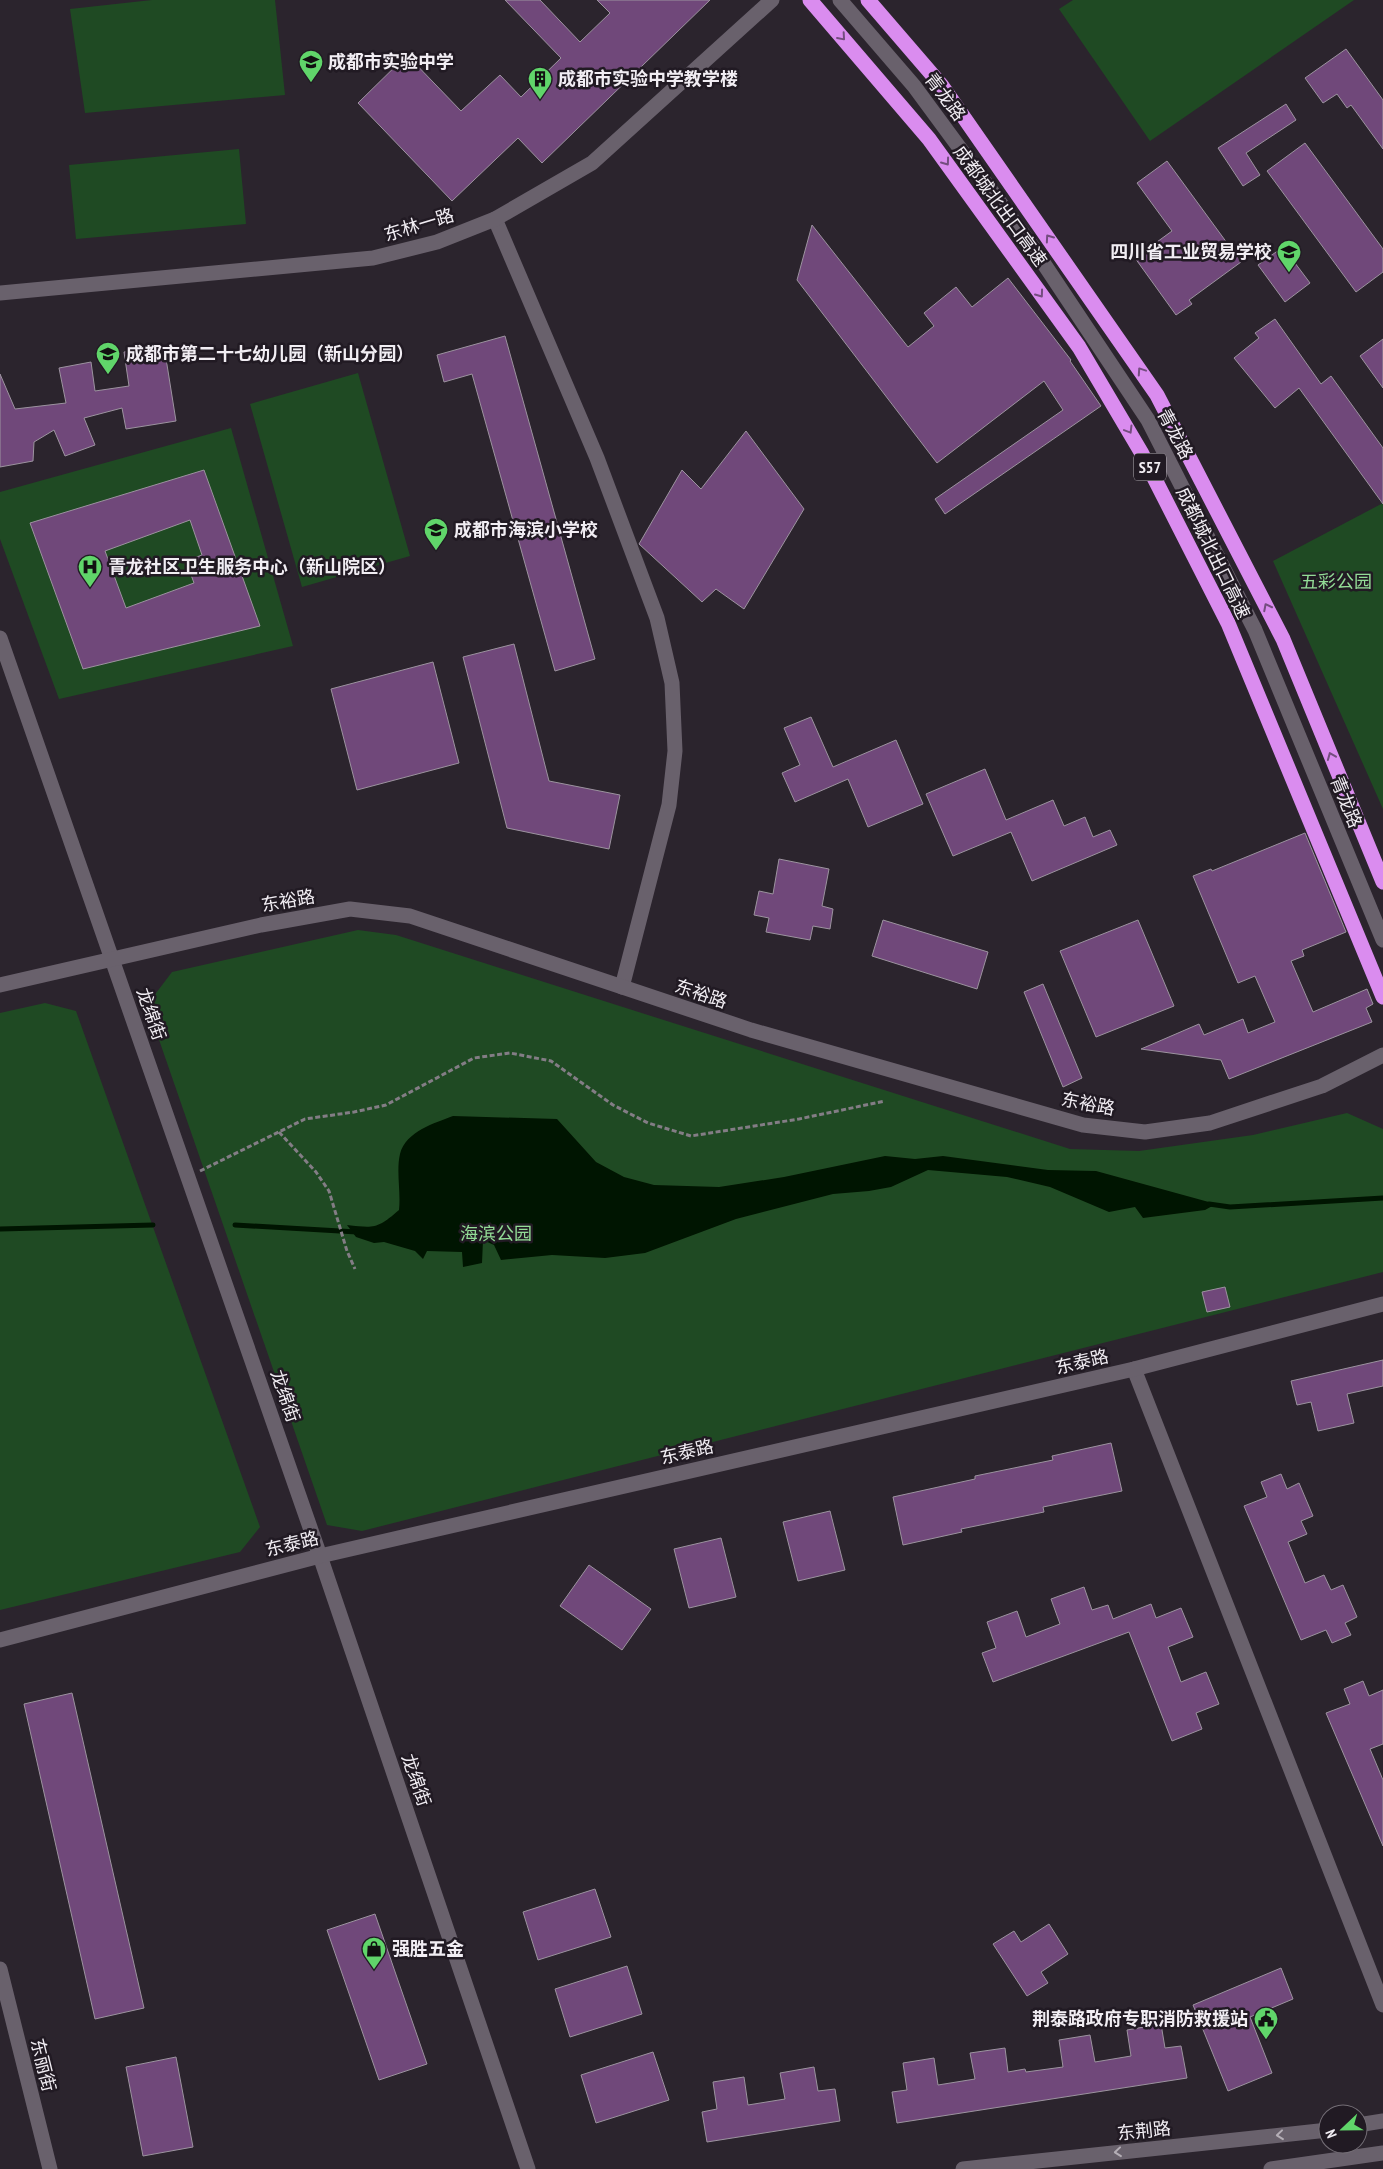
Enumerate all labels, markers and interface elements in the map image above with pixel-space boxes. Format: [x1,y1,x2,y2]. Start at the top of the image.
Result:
one-way arrow [836,31,844,40]
school or university icon: 成都市实验中学 [298,49,324,83]
place label: 成都市实验中学 [328,50,454,73]
building icon: 成都市实验中学教学楼 [527,66,553,100]
place label: 成都市实验中学教学楼 [558,67,738,90]
street label: 青龙路 [920,68,971,125]
street label: 成都城北出口高速 [949,141,1052,271]
one-way arrow [940,156,948,165]
street label: 东林一路 [381,203,457,246]
one-way arrow [1046,234,1055,243]
school or university icon: 四川省工业贸易学校 [1276,239,1302,273]
place label: 四川省工业贸易学校 [1110,240,1272,263]
one-way arrow [1035,288,1043,297]
school or university icon: 成都市第二十七幼儿园（新山分园） [95,341,121,375]
place label: 成都市第二十七幼儿园（新山分园） [126,342,414,365]
one-way arrow [1138,367,1148,376]
street label: 青龙路 [1153,405,1198,463]
one-way arrow [1122,425,1132,434]
road number: S57 [1134,454,1166,481]
street label: 成都城北出口高速 [1172,483,1255,623]
school or university icon: 成都市海滨小学校 [423,517,449,551]
place label: 成都市海滨小学校 [454,518,598,541]
hospital icon: 青龙社区卫生服务中心（新山院区） [77,554,103,588]
place label: 青龙社区卫生服务中心（新山院区） [108,555,396,578]
park label: 五彩公园 [1300,570,1372,593]
one-way arrow [1263,604,1273,613]
one-way arrow [1327,752,1338,761]
street label: 青龙路 [1326,772,1367,831]
street label: 东裕路 [259,884,316,917]
street label: 东裕路 [672,974,730,1013]
street label: 龙绵街 [132,985,171,1043]
street label: 东裕路 [1059,1087,1117,1120]
park label: 海滨公园 [460,1222,532,1245]
street label: 东泰路 [1053,1344,1111,1379]
street label: 龙绵街 [266,1367,305,1425]
street label: 东泰路 [658,1434,716,1469]
street label: 东泰路 [263,1526,321,1561]
street label: 龙绵街 [397,1751,436,1809]
shop icon: 强胜五金 [361,1936,387,1970]
place label: 强胜五金 [392,1937,464,1960]
public building icon: 荆泰路政府专职消防救援站 [1253,2006,1279,2040]
place label: 荆泰路政府专职消防救援站 [1032,2007,1248,2030]
street label: 东丽街 [26,2036,61,2094]
north arrow [1318,2104,1368,2154]
street label: 东荆路 [1116,2116,1172,2145]
text: N [1321,2127,1341,2141]
one-way arrow [1275,2129,1283,2140]
one-way arrow [1114,2146,1122,2157]

